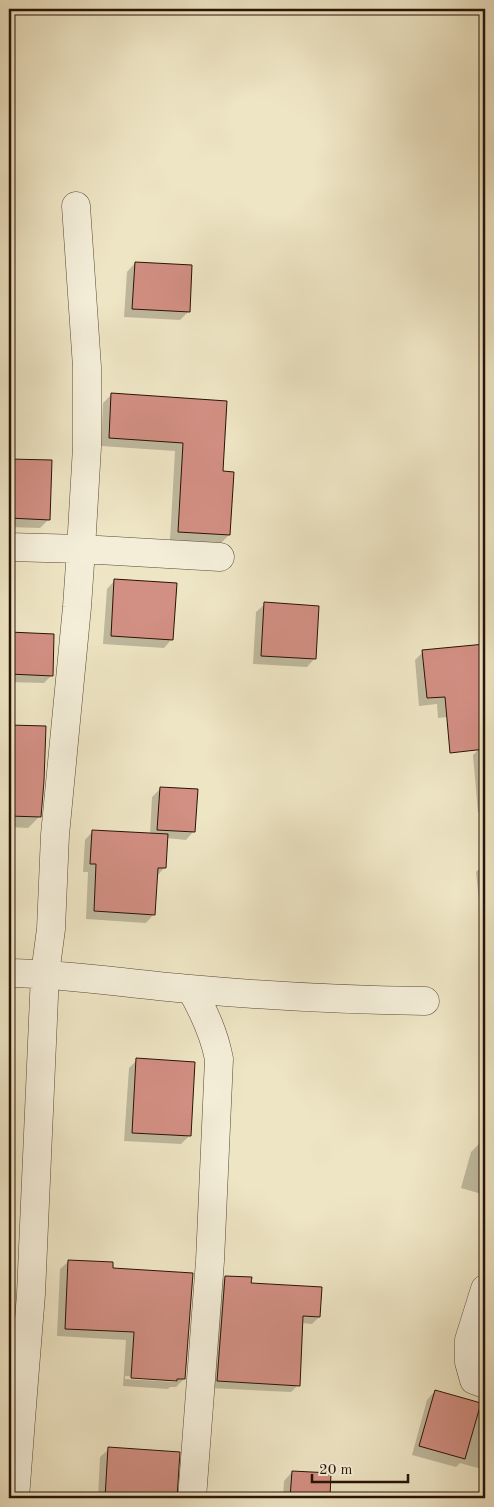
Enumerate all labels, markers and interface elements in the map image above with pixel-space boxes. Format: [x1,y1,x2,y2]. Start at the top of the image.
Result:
scale bar [312,1452,408,1484]
text: 20 m [319,1463,353,1478]

